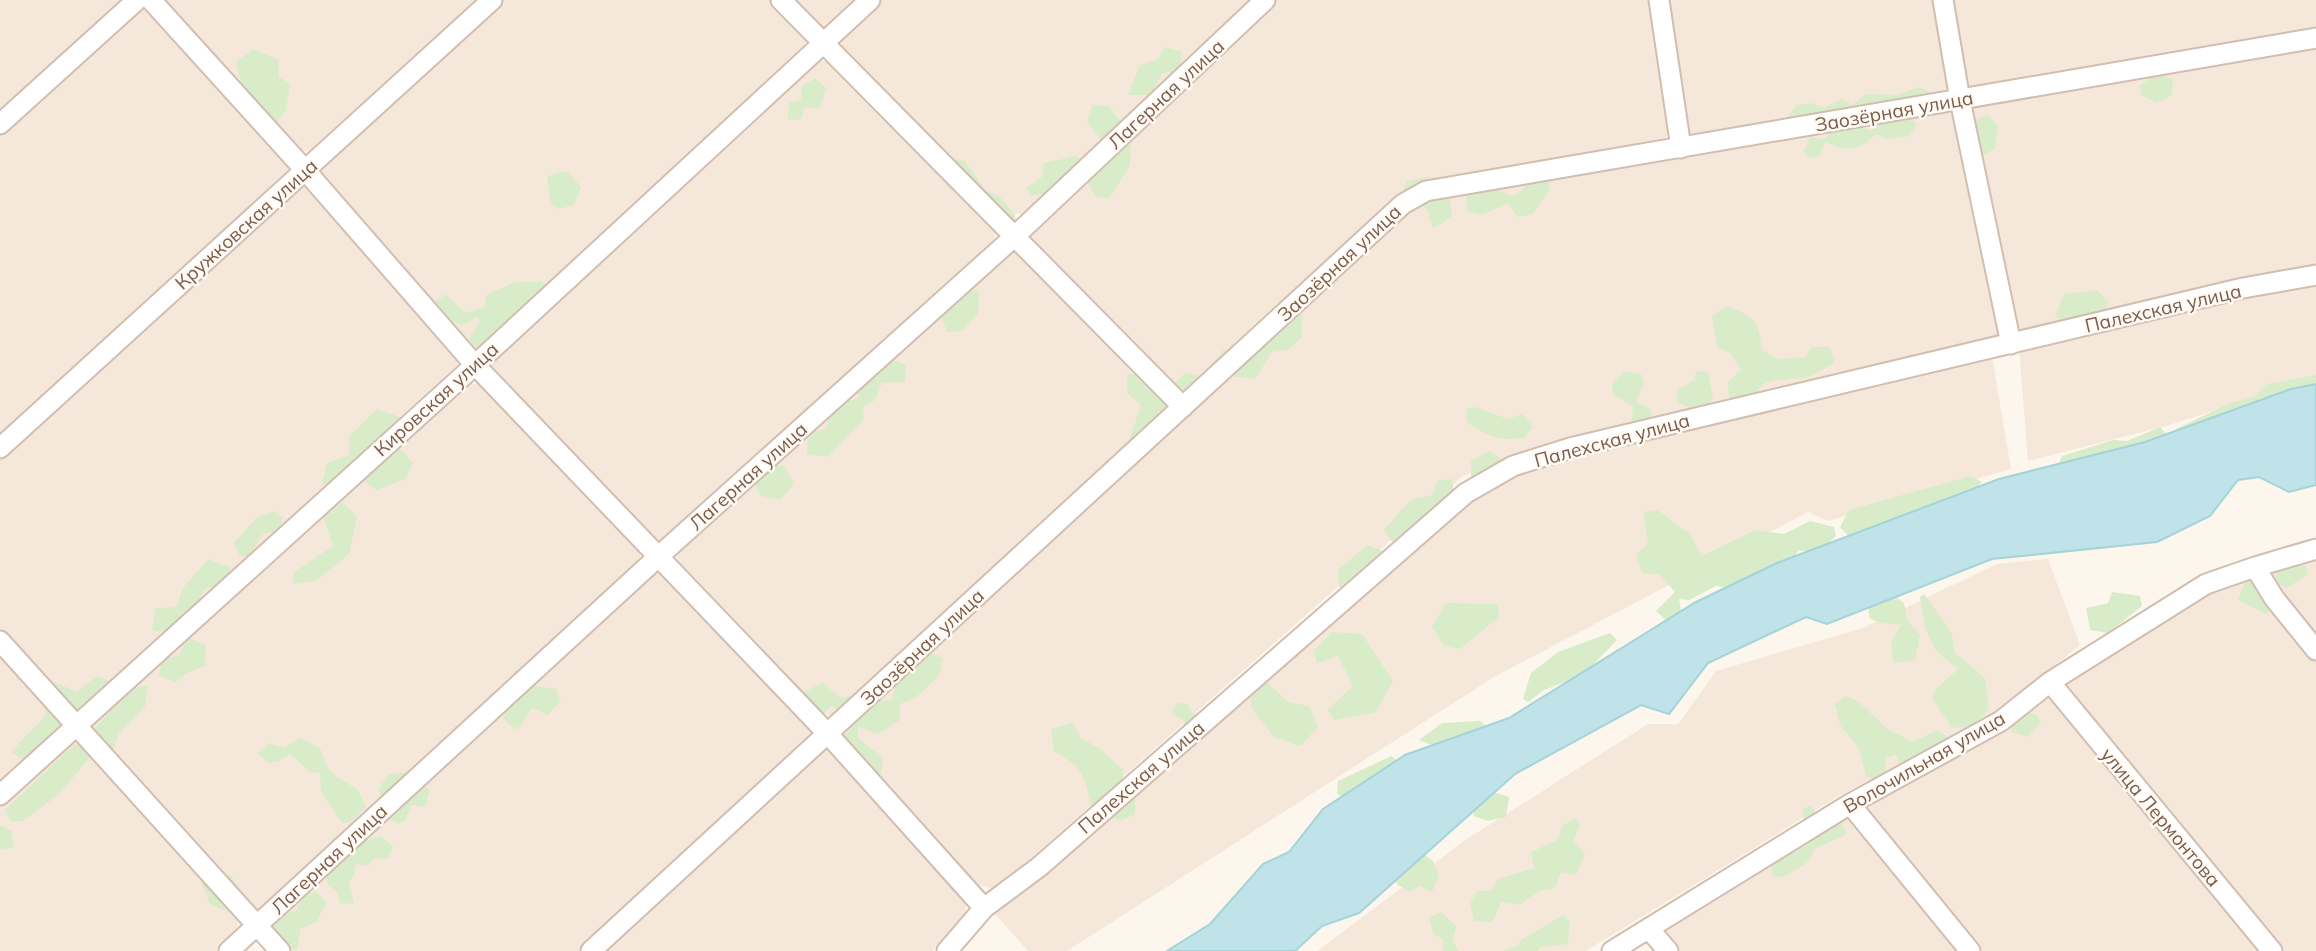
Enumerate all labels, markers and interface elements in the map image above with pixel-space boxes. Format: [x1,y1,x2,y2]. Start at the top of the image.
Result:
street label: Лагерная улица [1103,34,1229,154]
street label: Заозёрная улица [1813,85,1975,137]
street label: Кружковская улица [170,154,322,294]
street label: Заозёрная улица [1272,199,1406,327]
street label: Палехская улица [2082,278,2244,338]
street label: Кировская улица [369,337,503,461]
street label: Палехская улица [1532,408,1692,472]
street label: Лагерная улица [684,417,812,535]
street label: Заозёрная улица [855,583,989,711]
street label: Волочильная улица [1839,706,2009,818]
street label: Палехская улица [1073,715,1209,839]
street label: улица Лермонтова [2096,743,2226,891]
street label: Лагерная улица [266,799,392,919]

